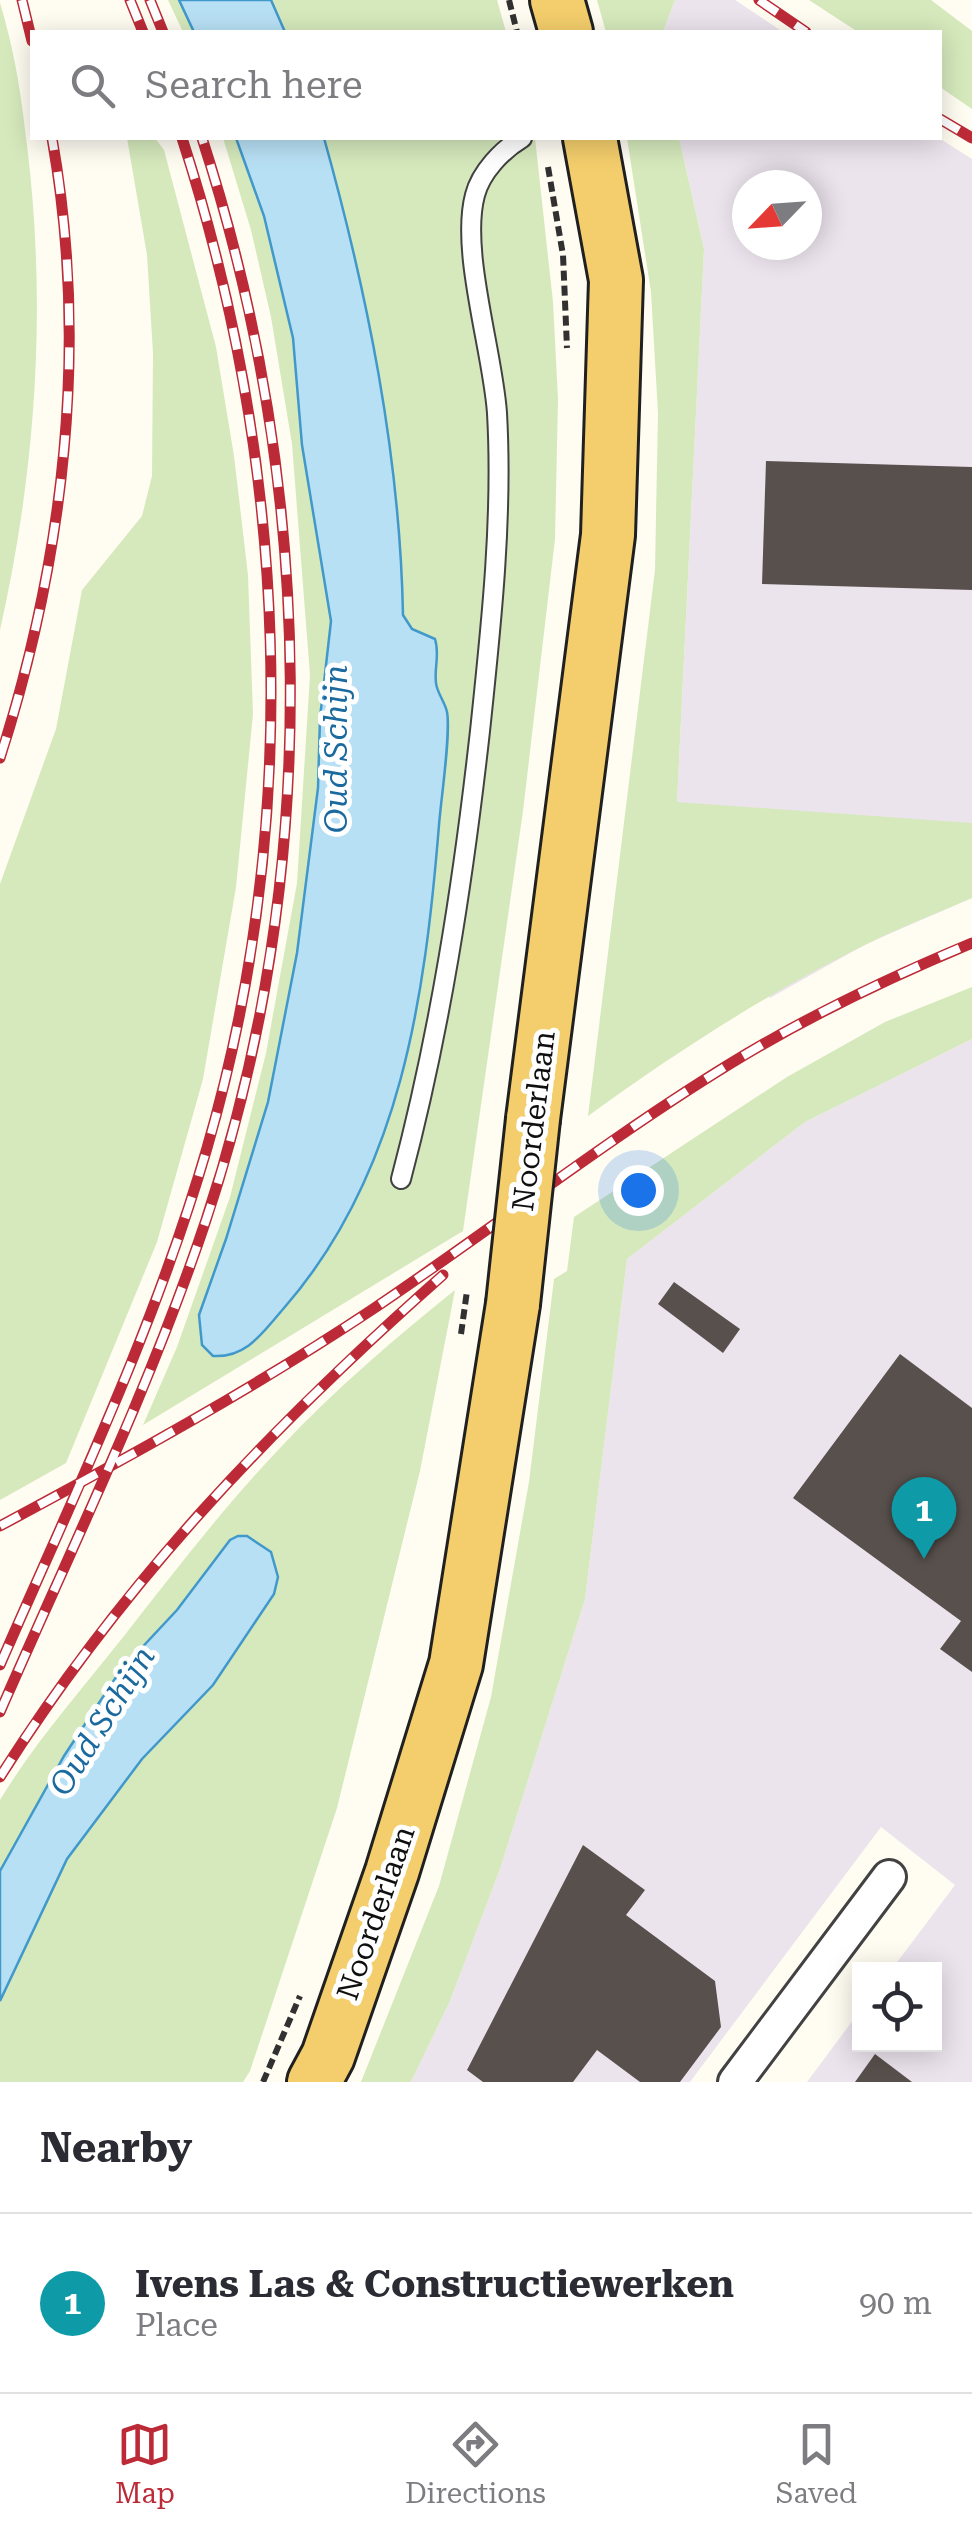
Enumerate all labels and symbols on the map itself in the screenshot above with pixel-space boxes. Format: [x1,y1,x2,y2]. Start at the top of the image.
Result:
north arrow [732,170,822,260]
water label: Oud Schijn [317,665,355,833]
street label: Noorderlaan [505,1029,562,1213]
your location [613,1165,664,1216]
pin: 1 [892,1476,956,1559]
water label: Oud Schijn [41,1639,163,1803]
street label: Noorderlaan [329,1821,422,2004]

